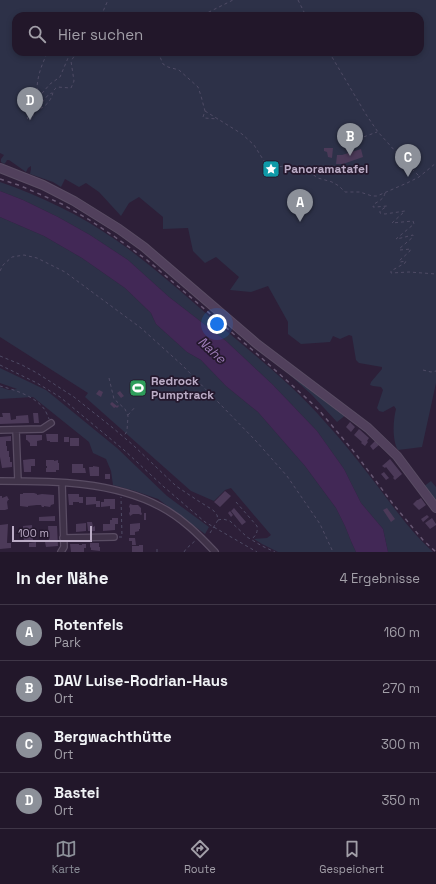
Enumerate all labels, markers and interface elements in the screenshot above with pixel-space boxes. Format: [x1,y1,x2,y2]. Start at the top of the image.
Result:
search box [12,12,424,56]
icon: search [26,23,48,45]
text: Hier suchen [58,25,143,44]
pin: D [17,87,43,120]
pin: B [337,123,363,156]
pin: C [395,144,421,177]
place icon: Panoramatafel [261,159,281,179]
place label: Panoramatafel [284,161,368,177]
pin: A [287,189,313,222]
your location [207,314,227,334]
water label: Nahe [195,333,230,368]
place label: Redrock Pumptrack [151,373,214,403]
sports icon: Redrock Pumptrack [128,378,148,398]
scale bar [12,524,92,543]
text: 100 m [18,526,49,540]
text: In der Nähe [16,567,108,589]
text: 4 Ergebnisse [340,570,420,587]
text: Rotenfels [54,615,123,634]
text: A [25,624,33,641]
text: 160 m [384,624,420,641]
text: Park [54,634,81,651]
text: DAV Luise-Rodrian-Haus [54,671,228,690]
text: B [25,680,33,697]
text: 270 m [382,680,420,697]
text: Ort [54,690,74,707]
text: Bergwachthütte [54,727,172,746]
text: C [25,736,33,753]
text: 300 m [381,736,420,753]
text: Ort [54,746,74,763]
text: Bastei [54,783,100,802]
text: D [25,792,33,809]
text: 350 m [382,792,420,809]
text: Ort [54,802,74,819]
tab: Karte [52,838,80,876]
tab: Route [184,838,216,876]
tab: Gespeichert [319,838,384,876]

